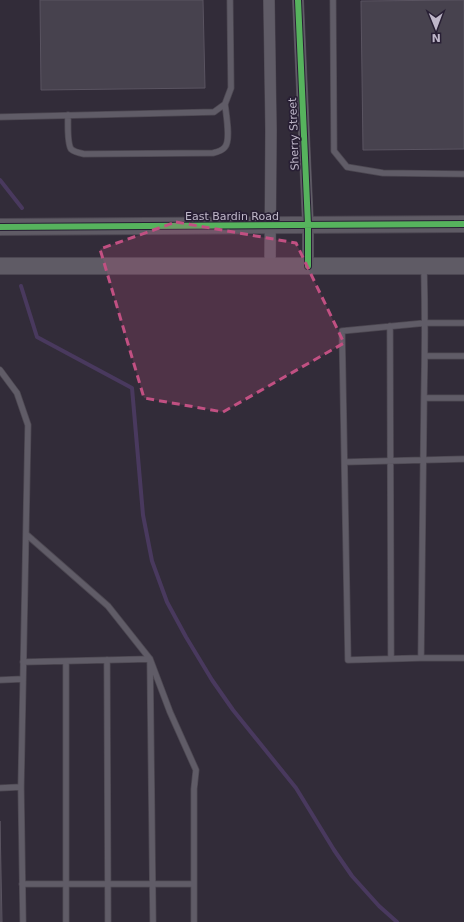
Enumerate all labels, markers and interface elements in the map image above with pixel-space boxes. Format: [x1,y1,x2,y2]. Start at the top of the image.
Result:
north arrow [416,8,456,48]
text: N [431,31,441,44]
street label: Sherry Street [286,97,302,171]
street label: East Bardin Road [185,210,279,223]

